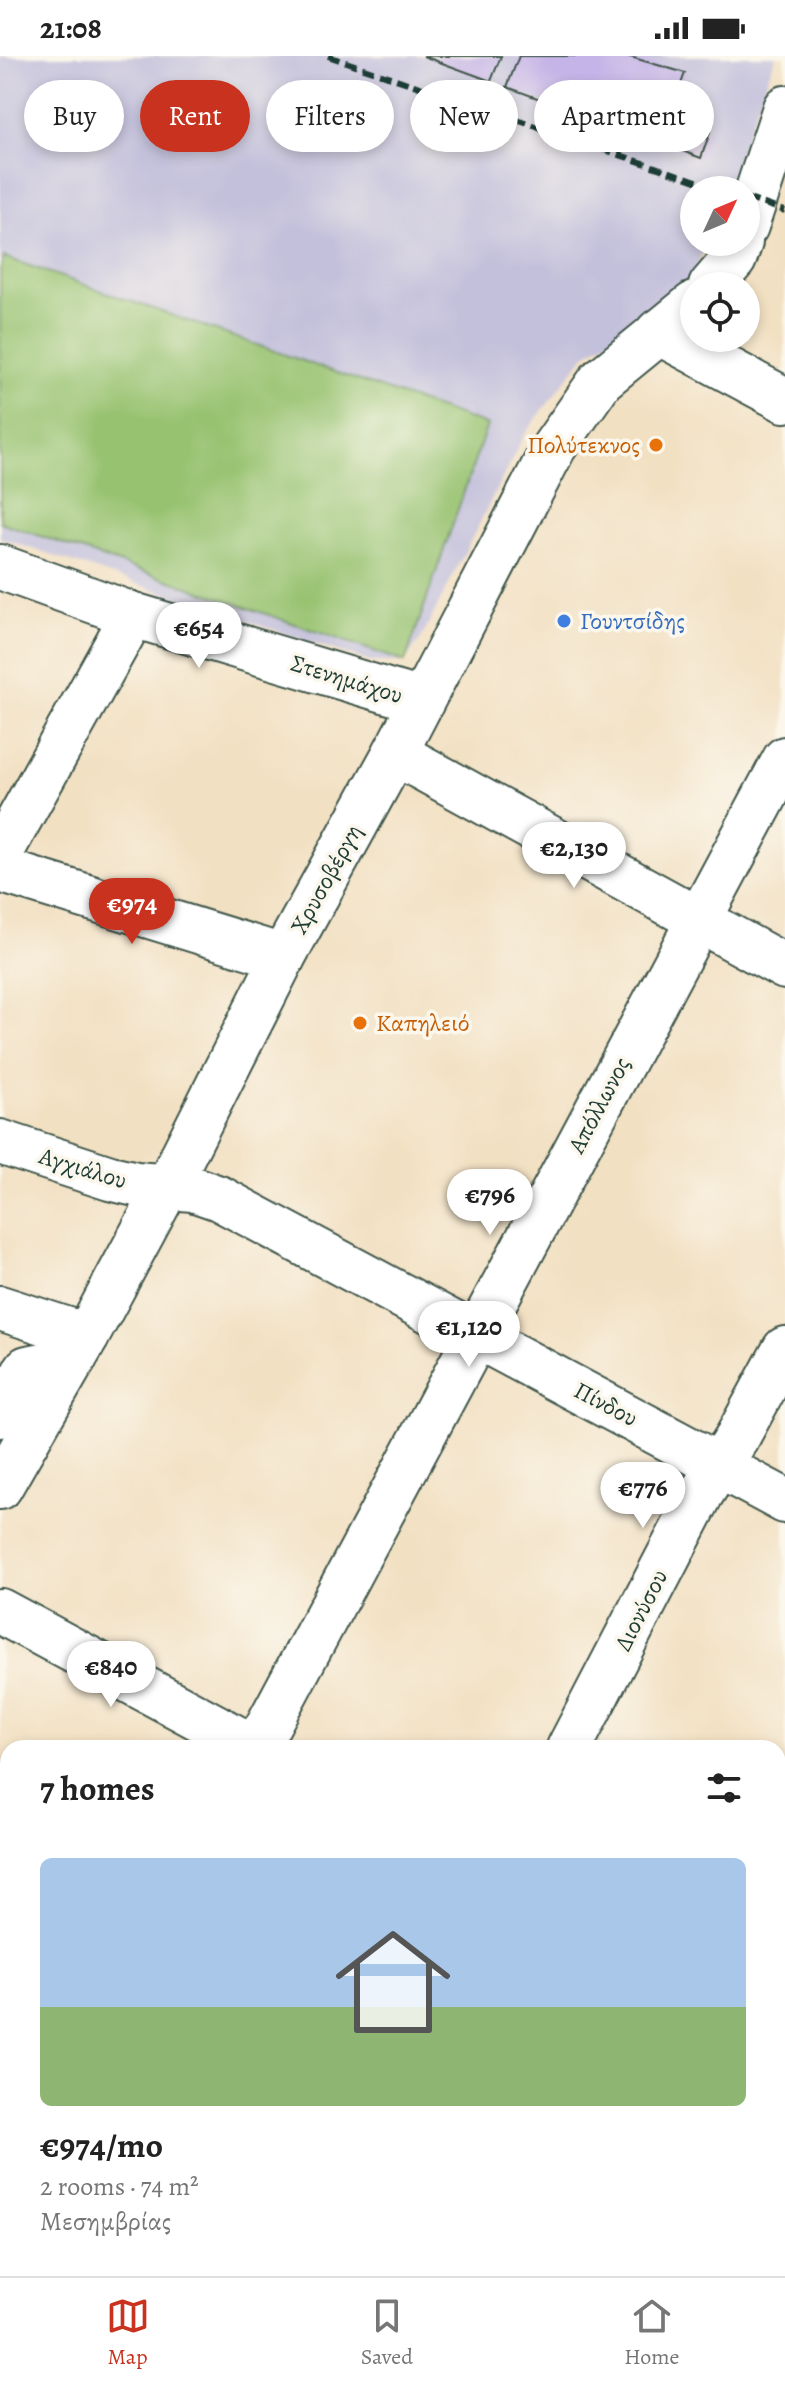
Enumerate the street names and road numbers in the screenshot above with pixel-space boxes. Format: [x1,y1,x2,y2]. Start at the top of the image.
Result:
street label: Στενημάχου [287,647,407,711]
street label: Χρυσοβέργη [283,818,369,940]
street label: Απόλλωνος [560,1051,638,1160]
street label: Αγχιάλου [34,1139,131,1196]
street label: Πίνδου [569,1374,643,1434]
street label: Διονύσου [607,1564,675,1656]

